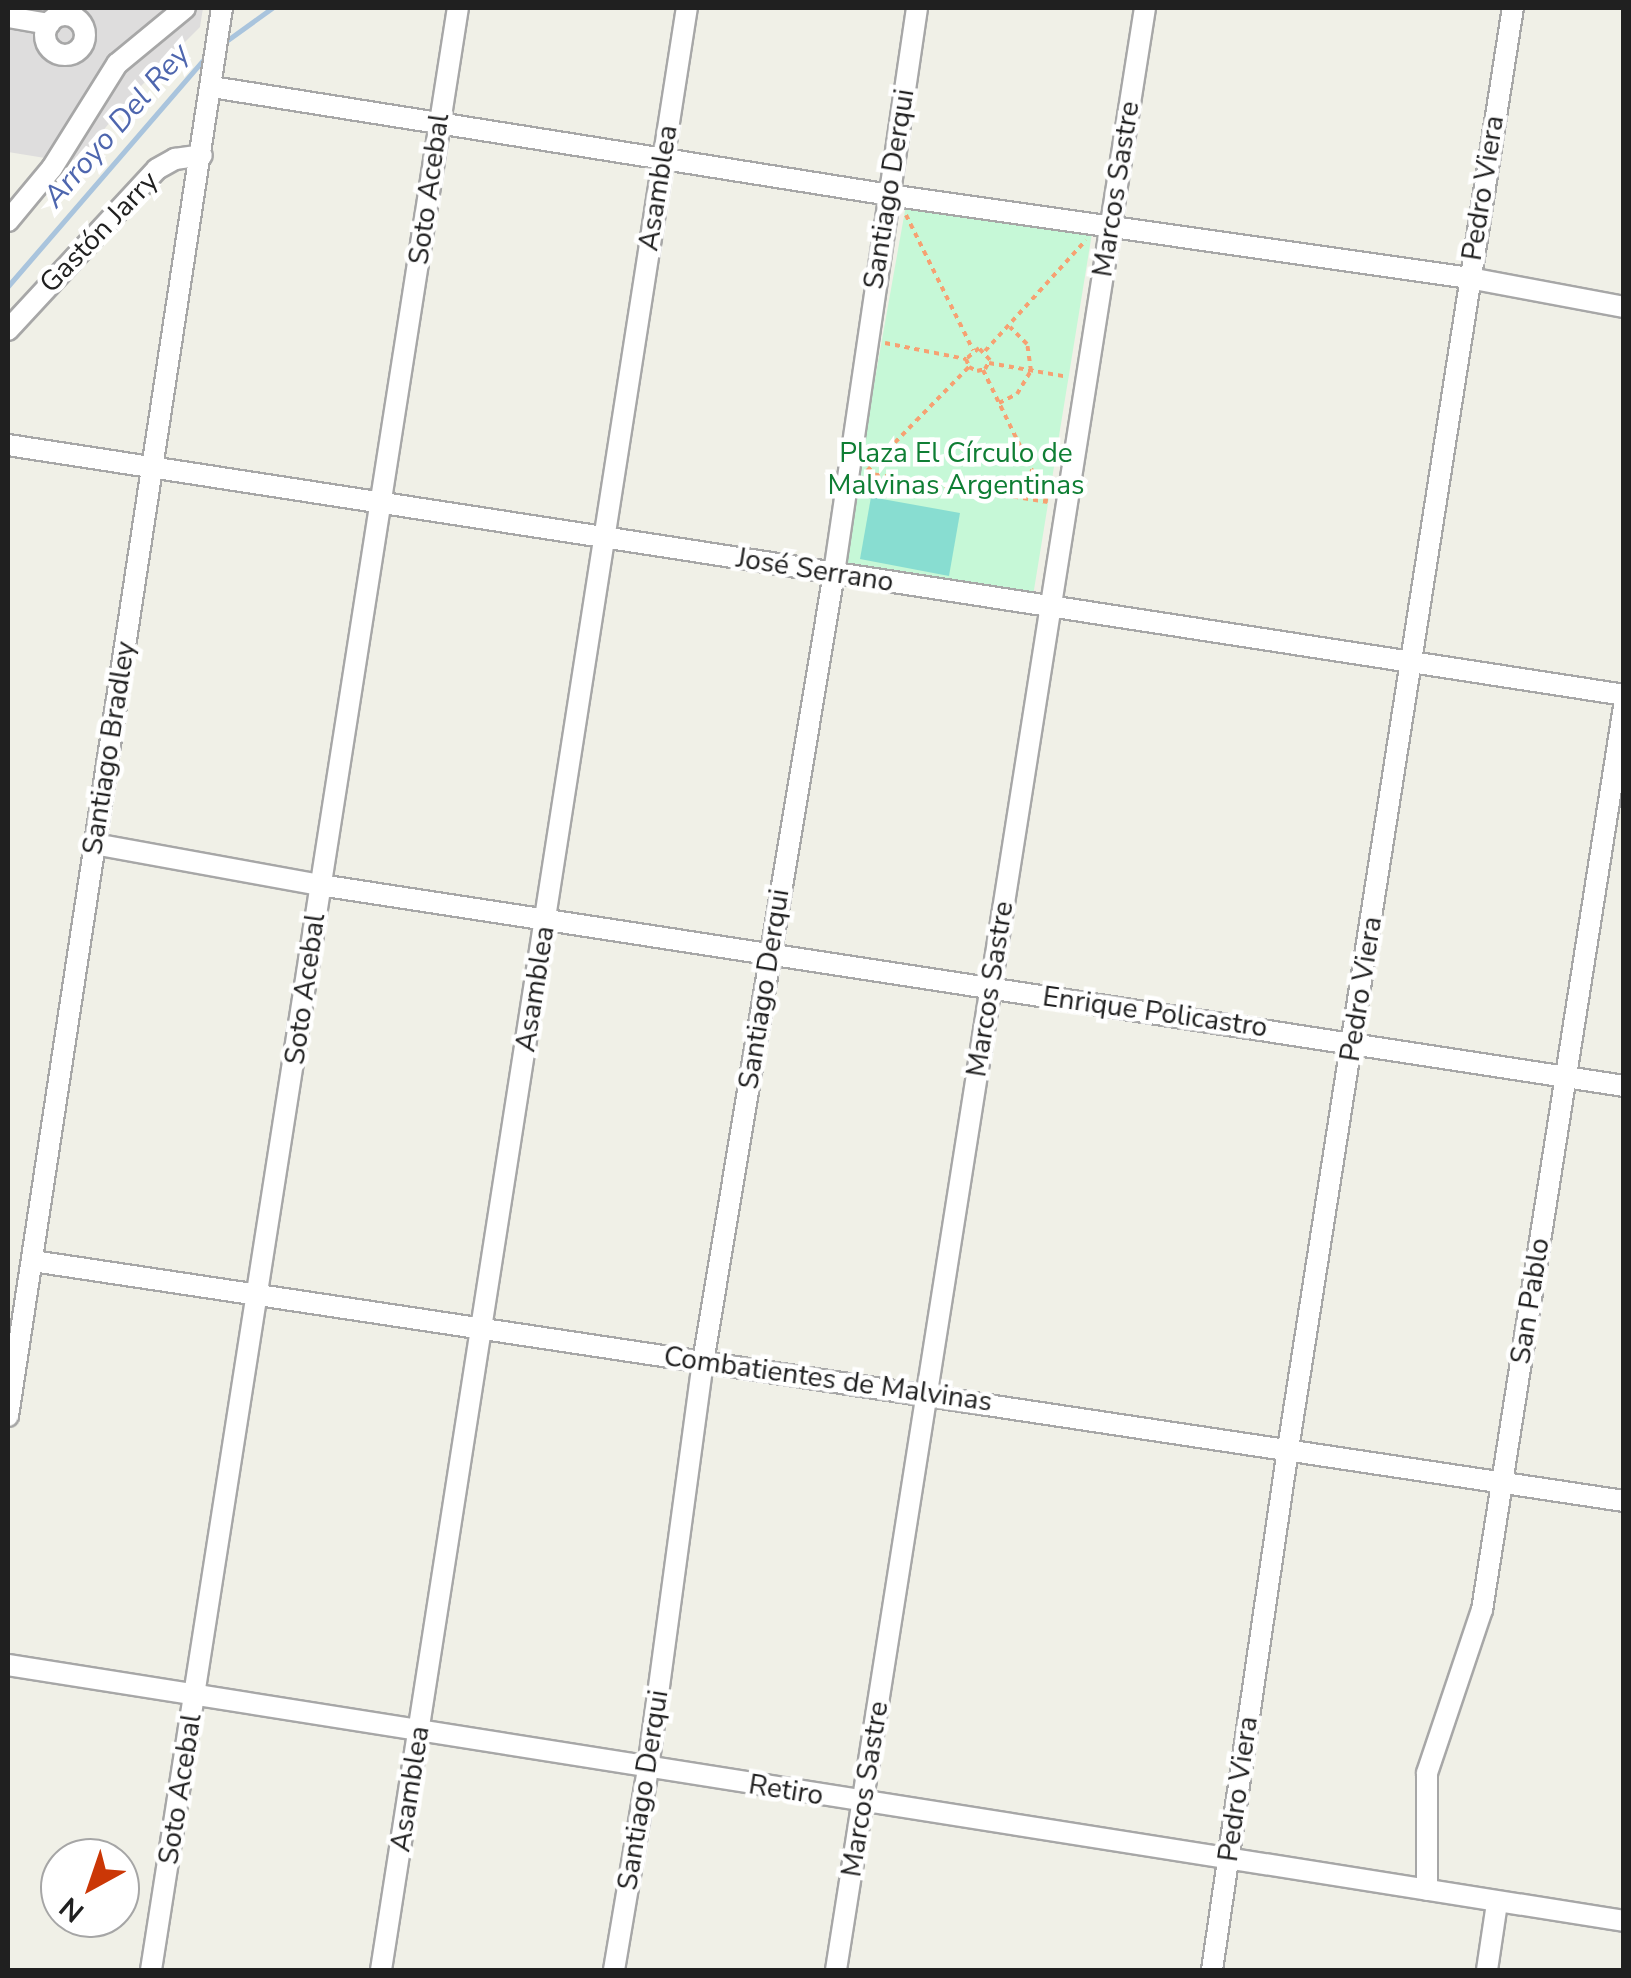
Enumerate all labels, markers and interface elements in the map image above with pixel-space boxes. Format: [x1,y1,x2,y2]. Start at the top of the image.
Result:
water label: Arroyo Del Rey [36,37,198,215]
street label: Santiago Derqui [857,86,921,292]
street label: Marcos Sastre [1086,99,1146,279]
street label: Soto Acebal [402,111,456,267]
street label: Pedro Viera [1455,113,1511,263]
street label: Asamblea [631,123,685,253]
street label: Gastón Jarry [33,164,165,300]
park label: Plaza El Círculo de Malvinas Argentinas [827,436,1085,502]
street label: José Serrano [734,541,896,599]
street label: Santiago Bradley [76,639,142,857]
street label: Santiago Derqui [732,886,796,1092]
street label: Marcos Sastre [960,899,1020,1079]
street label: Soto Acebal [278,911,332,1067]
street label: Pedro Viera [1333,914,1389,1064]
street label: Asamblea [508,924,562,1054]
street label: Enrique Policastro [1040,980,1270,1044]
street label: San Pablo [1503,1236,1557,1366]
street label: Combatientes de Malvinas [662,1339,994,1419]
street label: Santiago Derqui [611,1687,675,1893]
street label: Marcos Sastre [835,1699,895,1879]
street label: Soto Acebal [151,1711,209,1867]
street label: Pedro Viera [1211,1714,1265,1864]
street label: Asamblea [383,1724,437,1854]
street label: Retiro [746,1768,826,1812]
north arrow [40,1838,140,1938]
text: N [52,1888,92,1931]

